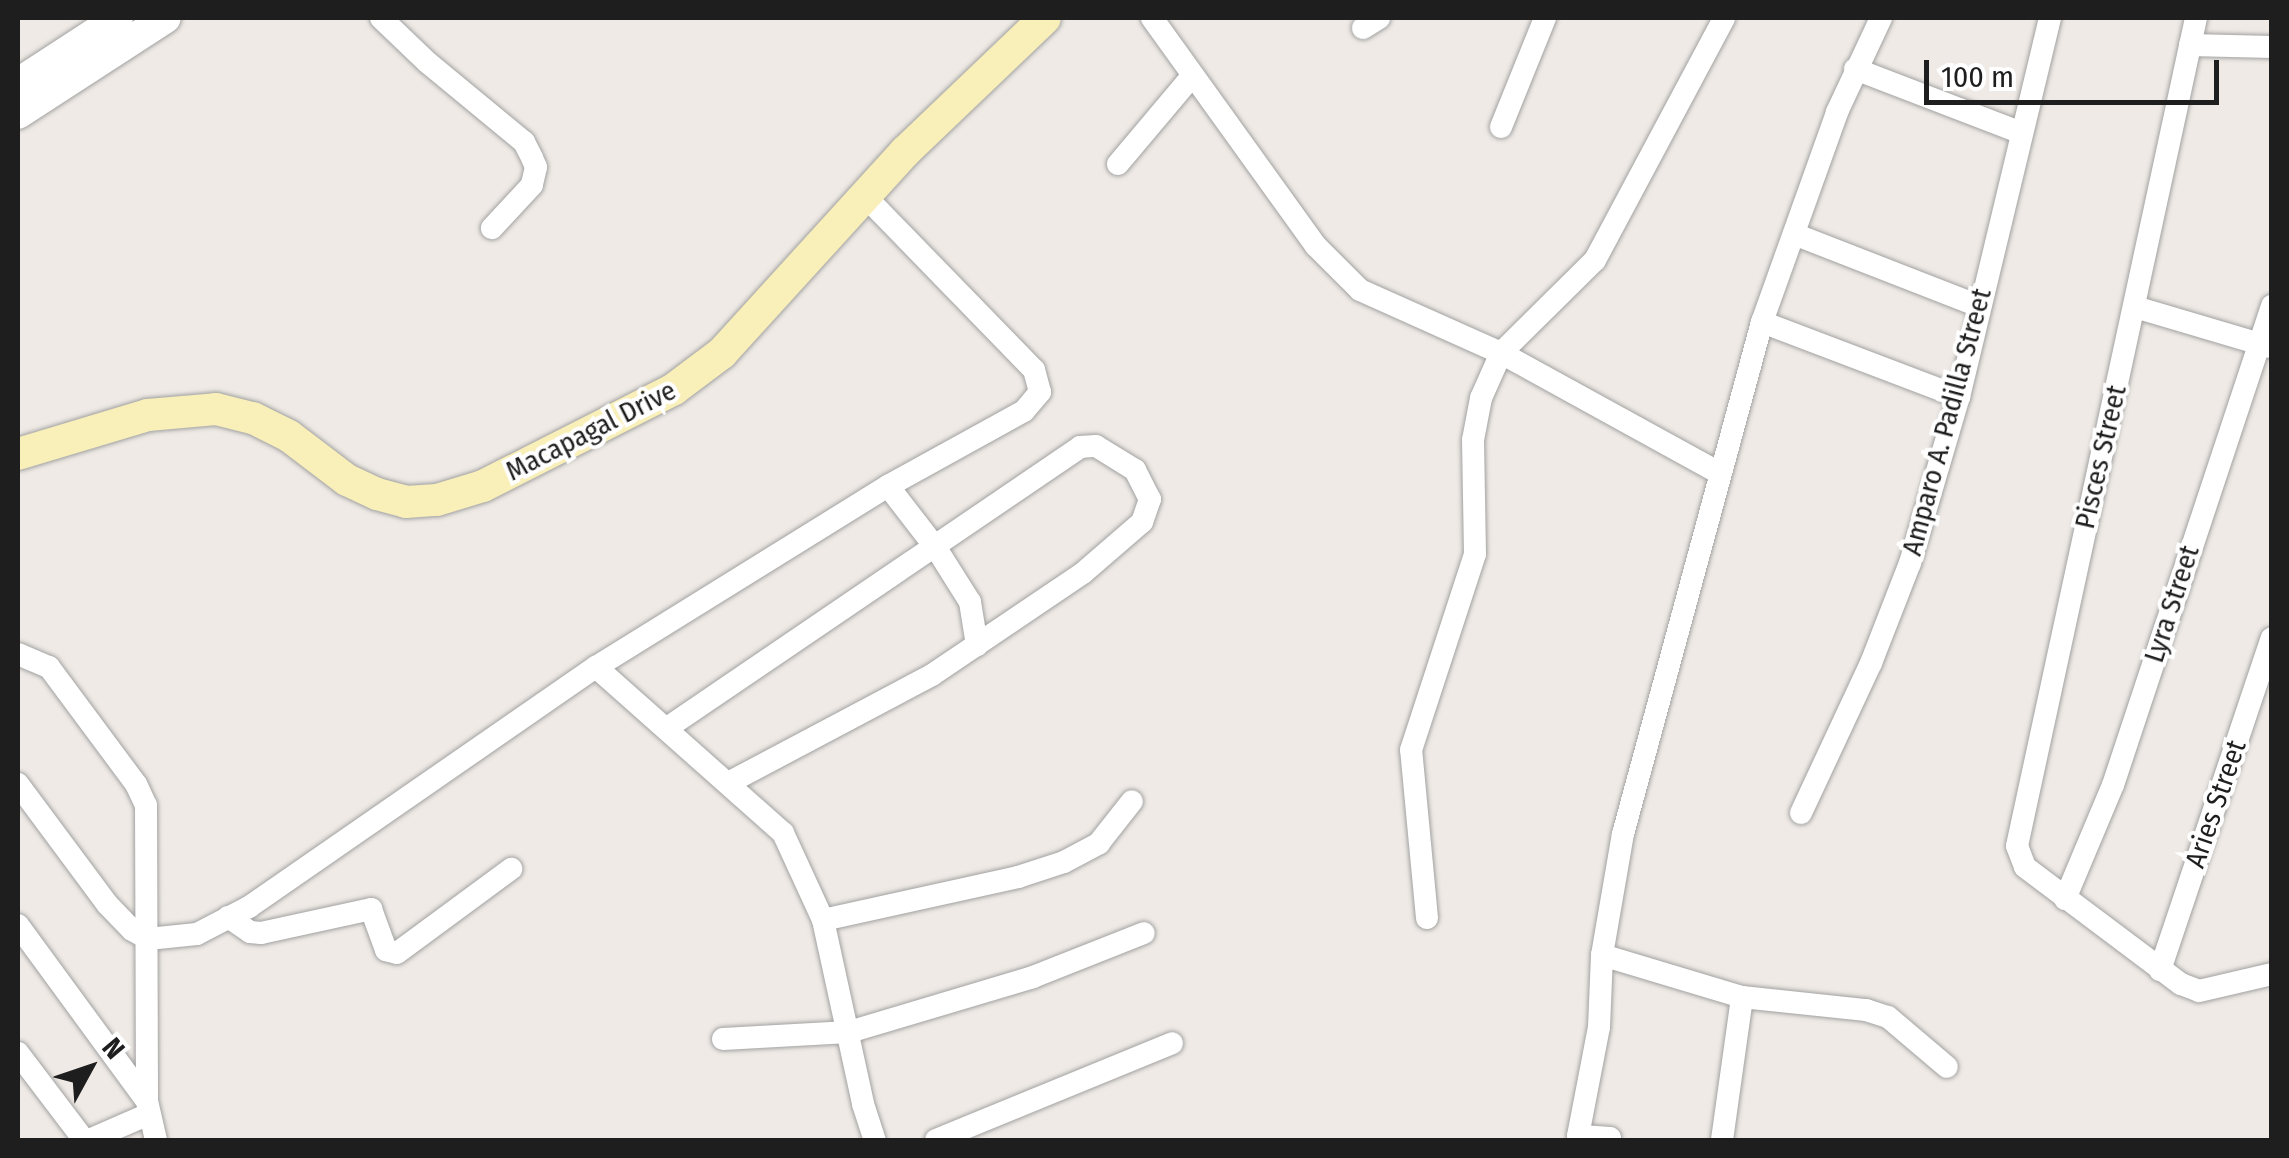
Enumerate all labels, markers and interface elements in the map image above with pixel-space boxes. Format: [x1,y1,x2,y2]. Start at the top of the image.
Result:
scale bar [1929,40,2224,102]
text: 100 m [1941,59,2014,95]
street label: Amparo A. Padilla Street [1895,285,1999,559]
street label: Macapagal Drive [500,374,682,488]
street label: Pisces Street [2068,382,2134,532]
street label: Lyra Street [2137,541,2207,667]
street label: Aries Street [2179,736,2253,872]
north arrow [40,1018,140,1118]
text: N [95,1031,131,1065]

